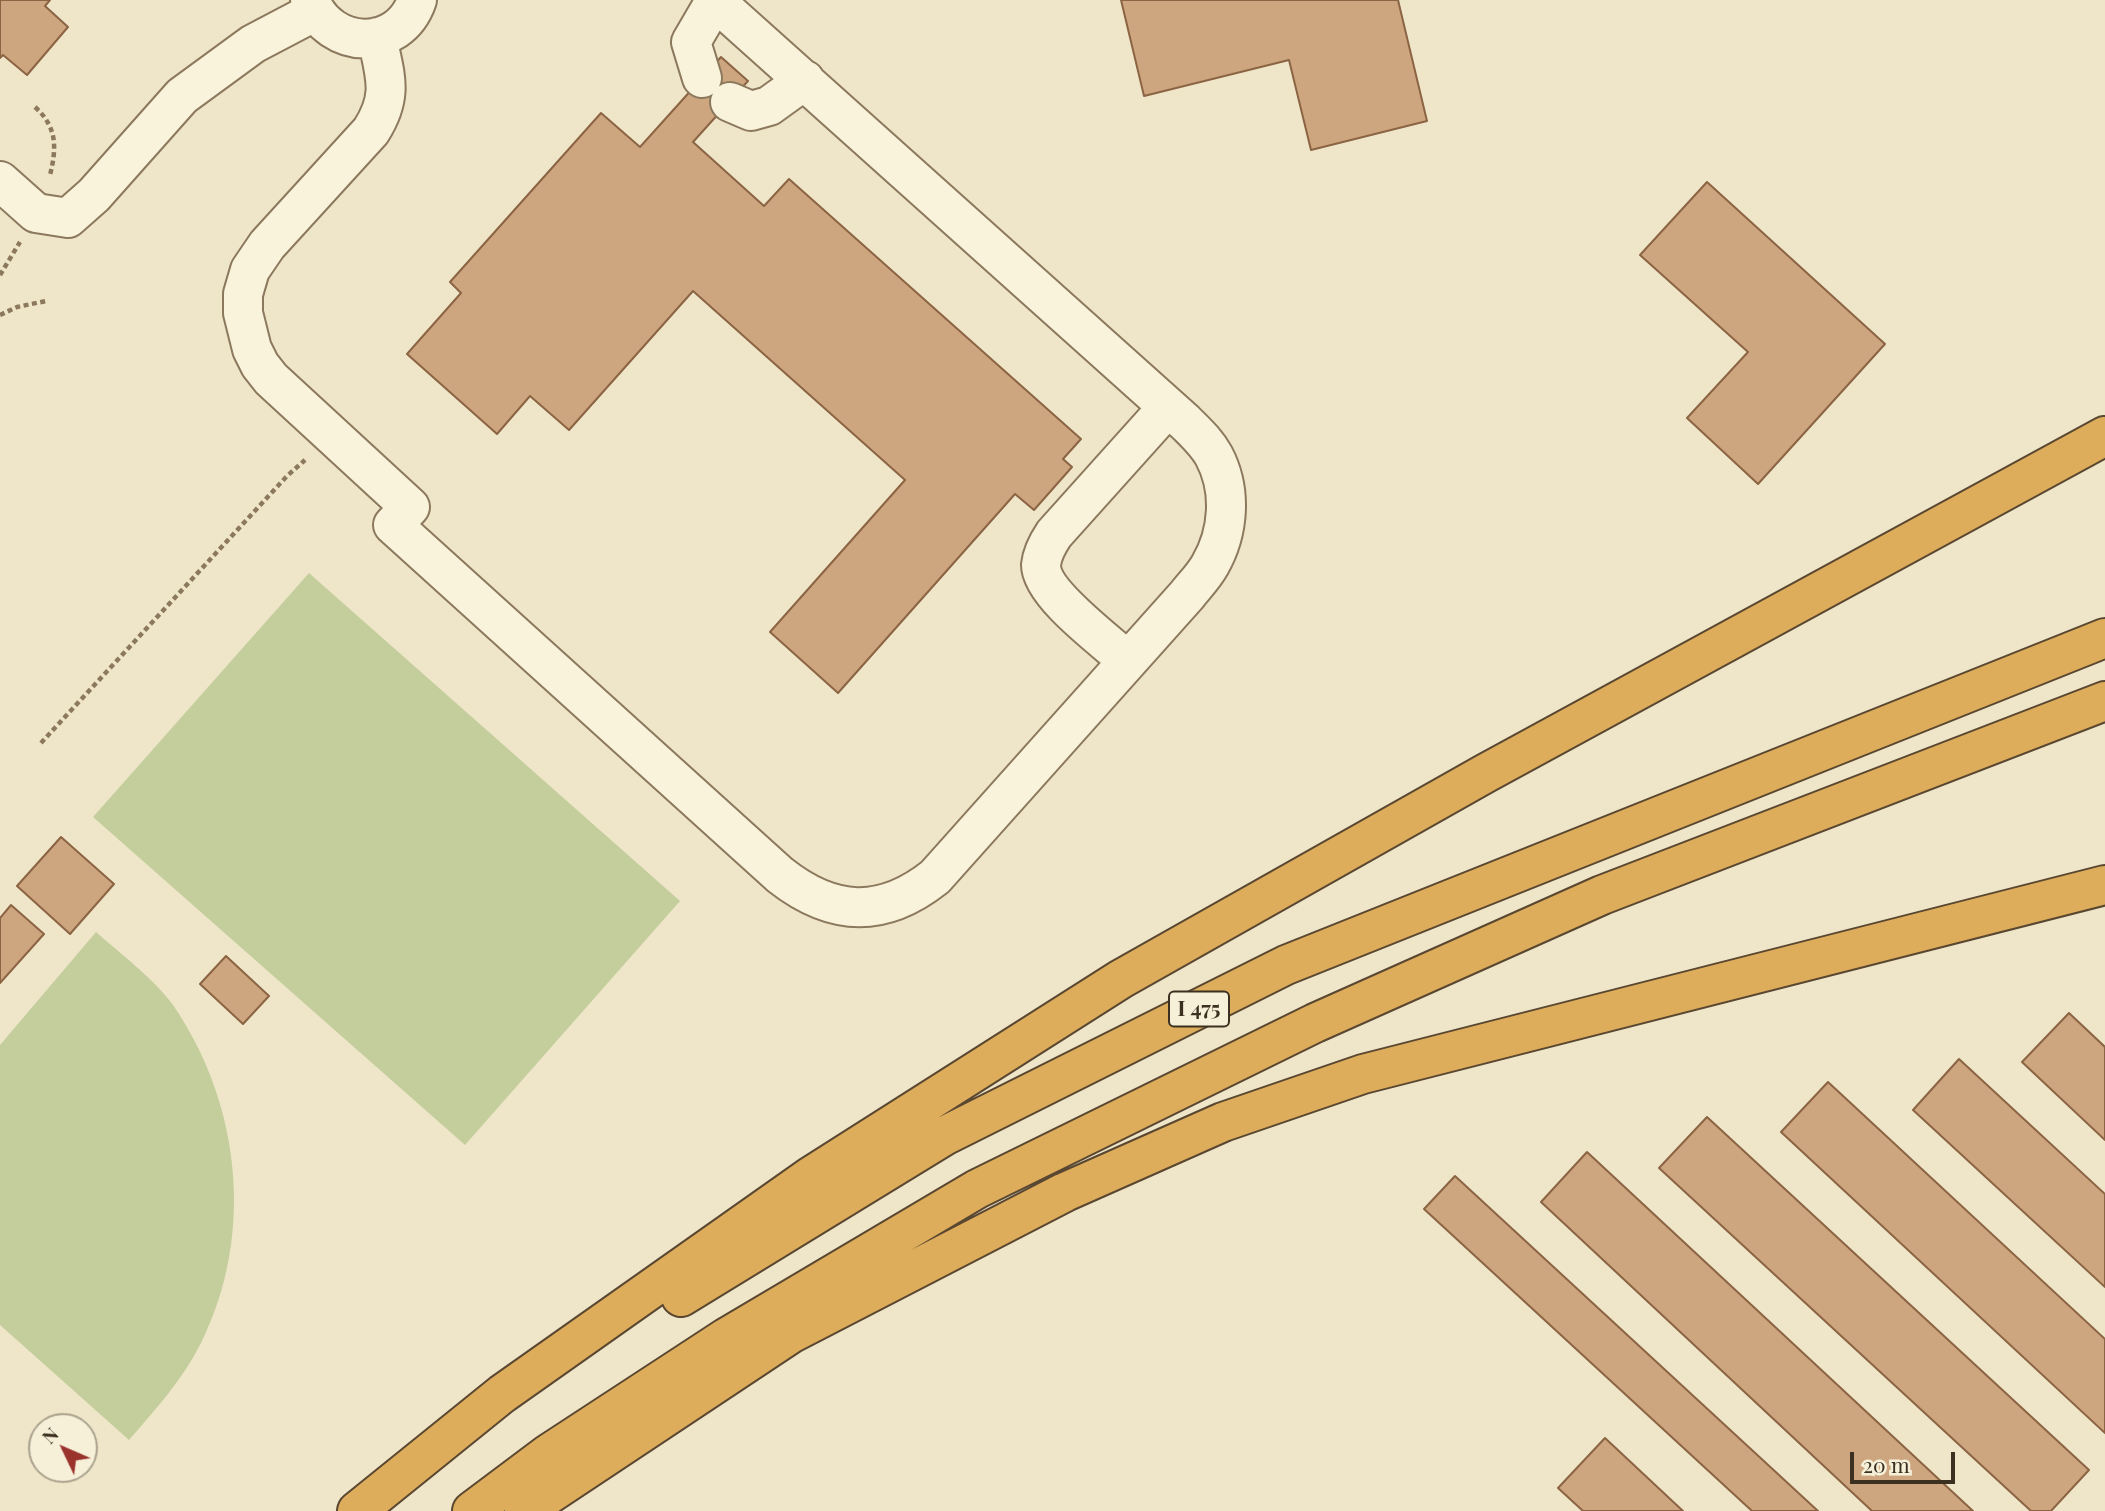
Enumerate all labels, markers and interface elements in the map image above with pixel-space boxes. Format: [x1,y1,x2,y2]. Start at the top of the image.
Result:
road number: I 475 [1169,992,1229,1026]
north arrow [28,1413,98,1483]
text: N [35,1421,63,1449]
scale bar [1853,1438,1958,1482]
text: 20 m [1863,1450,1910,1478]

